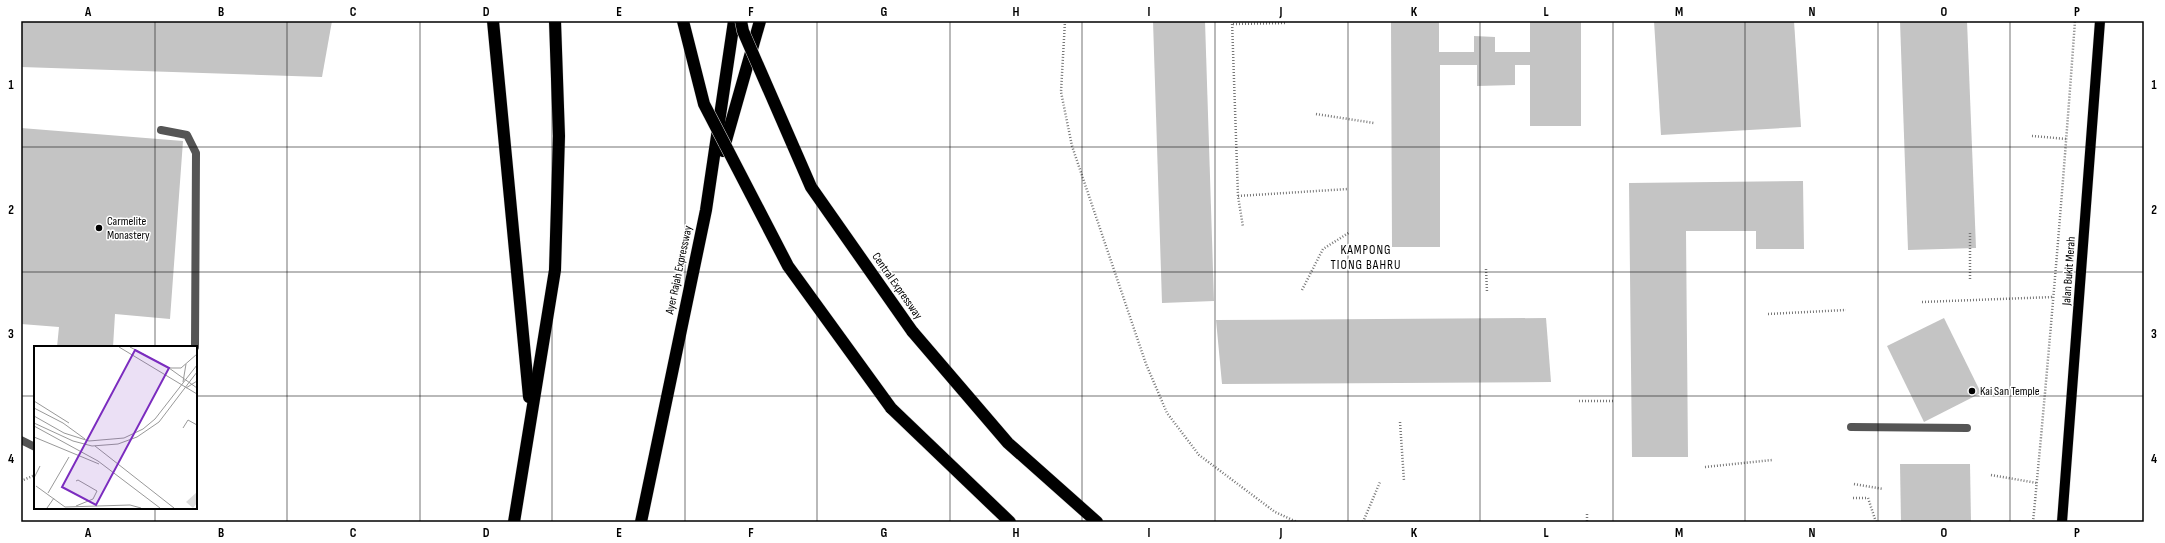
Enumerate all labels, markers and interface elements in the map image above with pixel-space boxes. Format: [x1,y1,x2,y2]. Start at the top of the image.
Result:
text: A [84,4,92,20]
text: B [218,4,224,20]
text: C [350,4,357,20]
text: D [483,4,490,20]
text: E [616,4,622,20]
text: F [748,4,754,20]
text: G [881,4,888,20]
text: H [1013,4,1020,20]
text: I [1148,4,1151,20]
text: J [1279,4,1283,20]
text: K [1411,4,1418,20]
text: L [1543,4,1549,20]
text: M [1675,4,1683,20]
text: N [1809,4,1816,20]
text: O [1941,4,1948,20]
text: P [2074,4,2080,20]
text: 1 [8,77,14,93]
text: 1 [2151,77,2157,93]
text: 2 [8,202,14,218]
text: 2 [2151,202,2157,218]
place label: Carmelite Monastery [107,214,150,243]
marker: Carmelite Monastery [94,223,104,233]
street label: Ayer Rajah Expressway [662,224,696,317]
street label: Jalan Bukit Merah [2059,236,2079,307]
district label: KAMPONG TIONG BAHRU [1331,242,1401,273]
street label: Central Expressway [868,250,926,323]
text: 3 [8,326,14,342]
text: 3 [2151,326,2157,342]
inset map [34,346,197,509]
place label: Kai San Temple [1980,384,2040,399]
marker: Kai San Temple [1967,386,1977,396]
text: 4 [8,451,14,467]
text: 4 [2151,451,2157,467]
text: A [84,525,92,541]
text: B [218,525,224,541]
text: C [350,525,357,541]
text: D [483,525,490,541]
text: E [616,525,622,541]
text: F [748,525,754,541]
text: G [881,525,888,541]
text: H [1013,525,1020,541]
text: I [1148,525,1151,541]
text: J [1279,525,1283,541]
text: K [1411,525,1418,541]
text: L [1543,525,1549,541]
text: M [1675,525,1683,541]
text: N [1809,525,1816,541]
text: O [1941,525,1948,541]
text: P [2074,525,2080,541]

